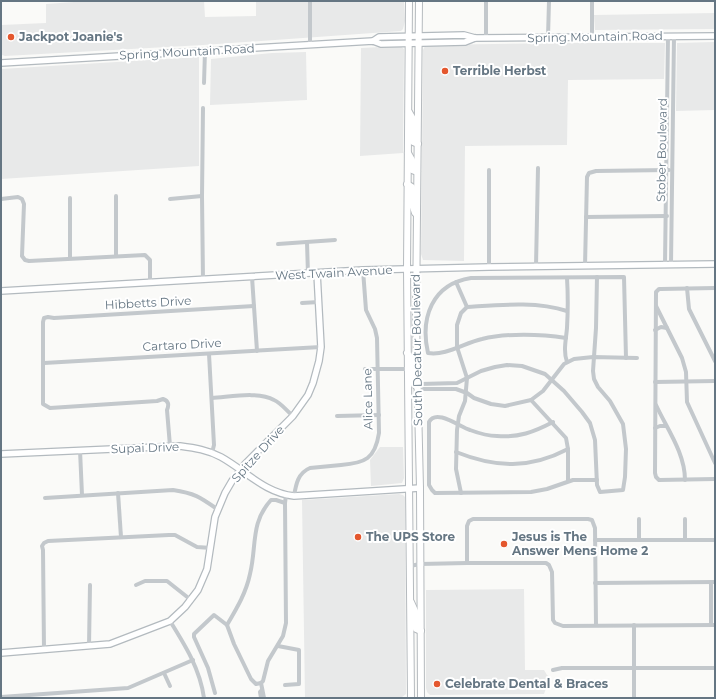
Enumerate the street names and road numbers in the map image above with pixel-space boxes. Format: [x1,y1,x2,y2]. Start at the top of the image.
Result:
street label: Spring Mountain Road [527,28,663,45]
street label: Spring Mountain Road [119,40,255,63]
street label: Stober Boulevard [653,98,670,202]
street label: West Twain Avenue [275,262,393,283]
street label: South Decatur Boulevard [408,274,425,426]
street label: Hibbetts Drive [104,293,192,312]
street label: Cartaro Drive [142,335,222,354]
street label: Alice Lane [359,368,376,430]
street label: Spitze Drive [228,422,287,485]
street label: Supai Drive [111,439,179,456]

